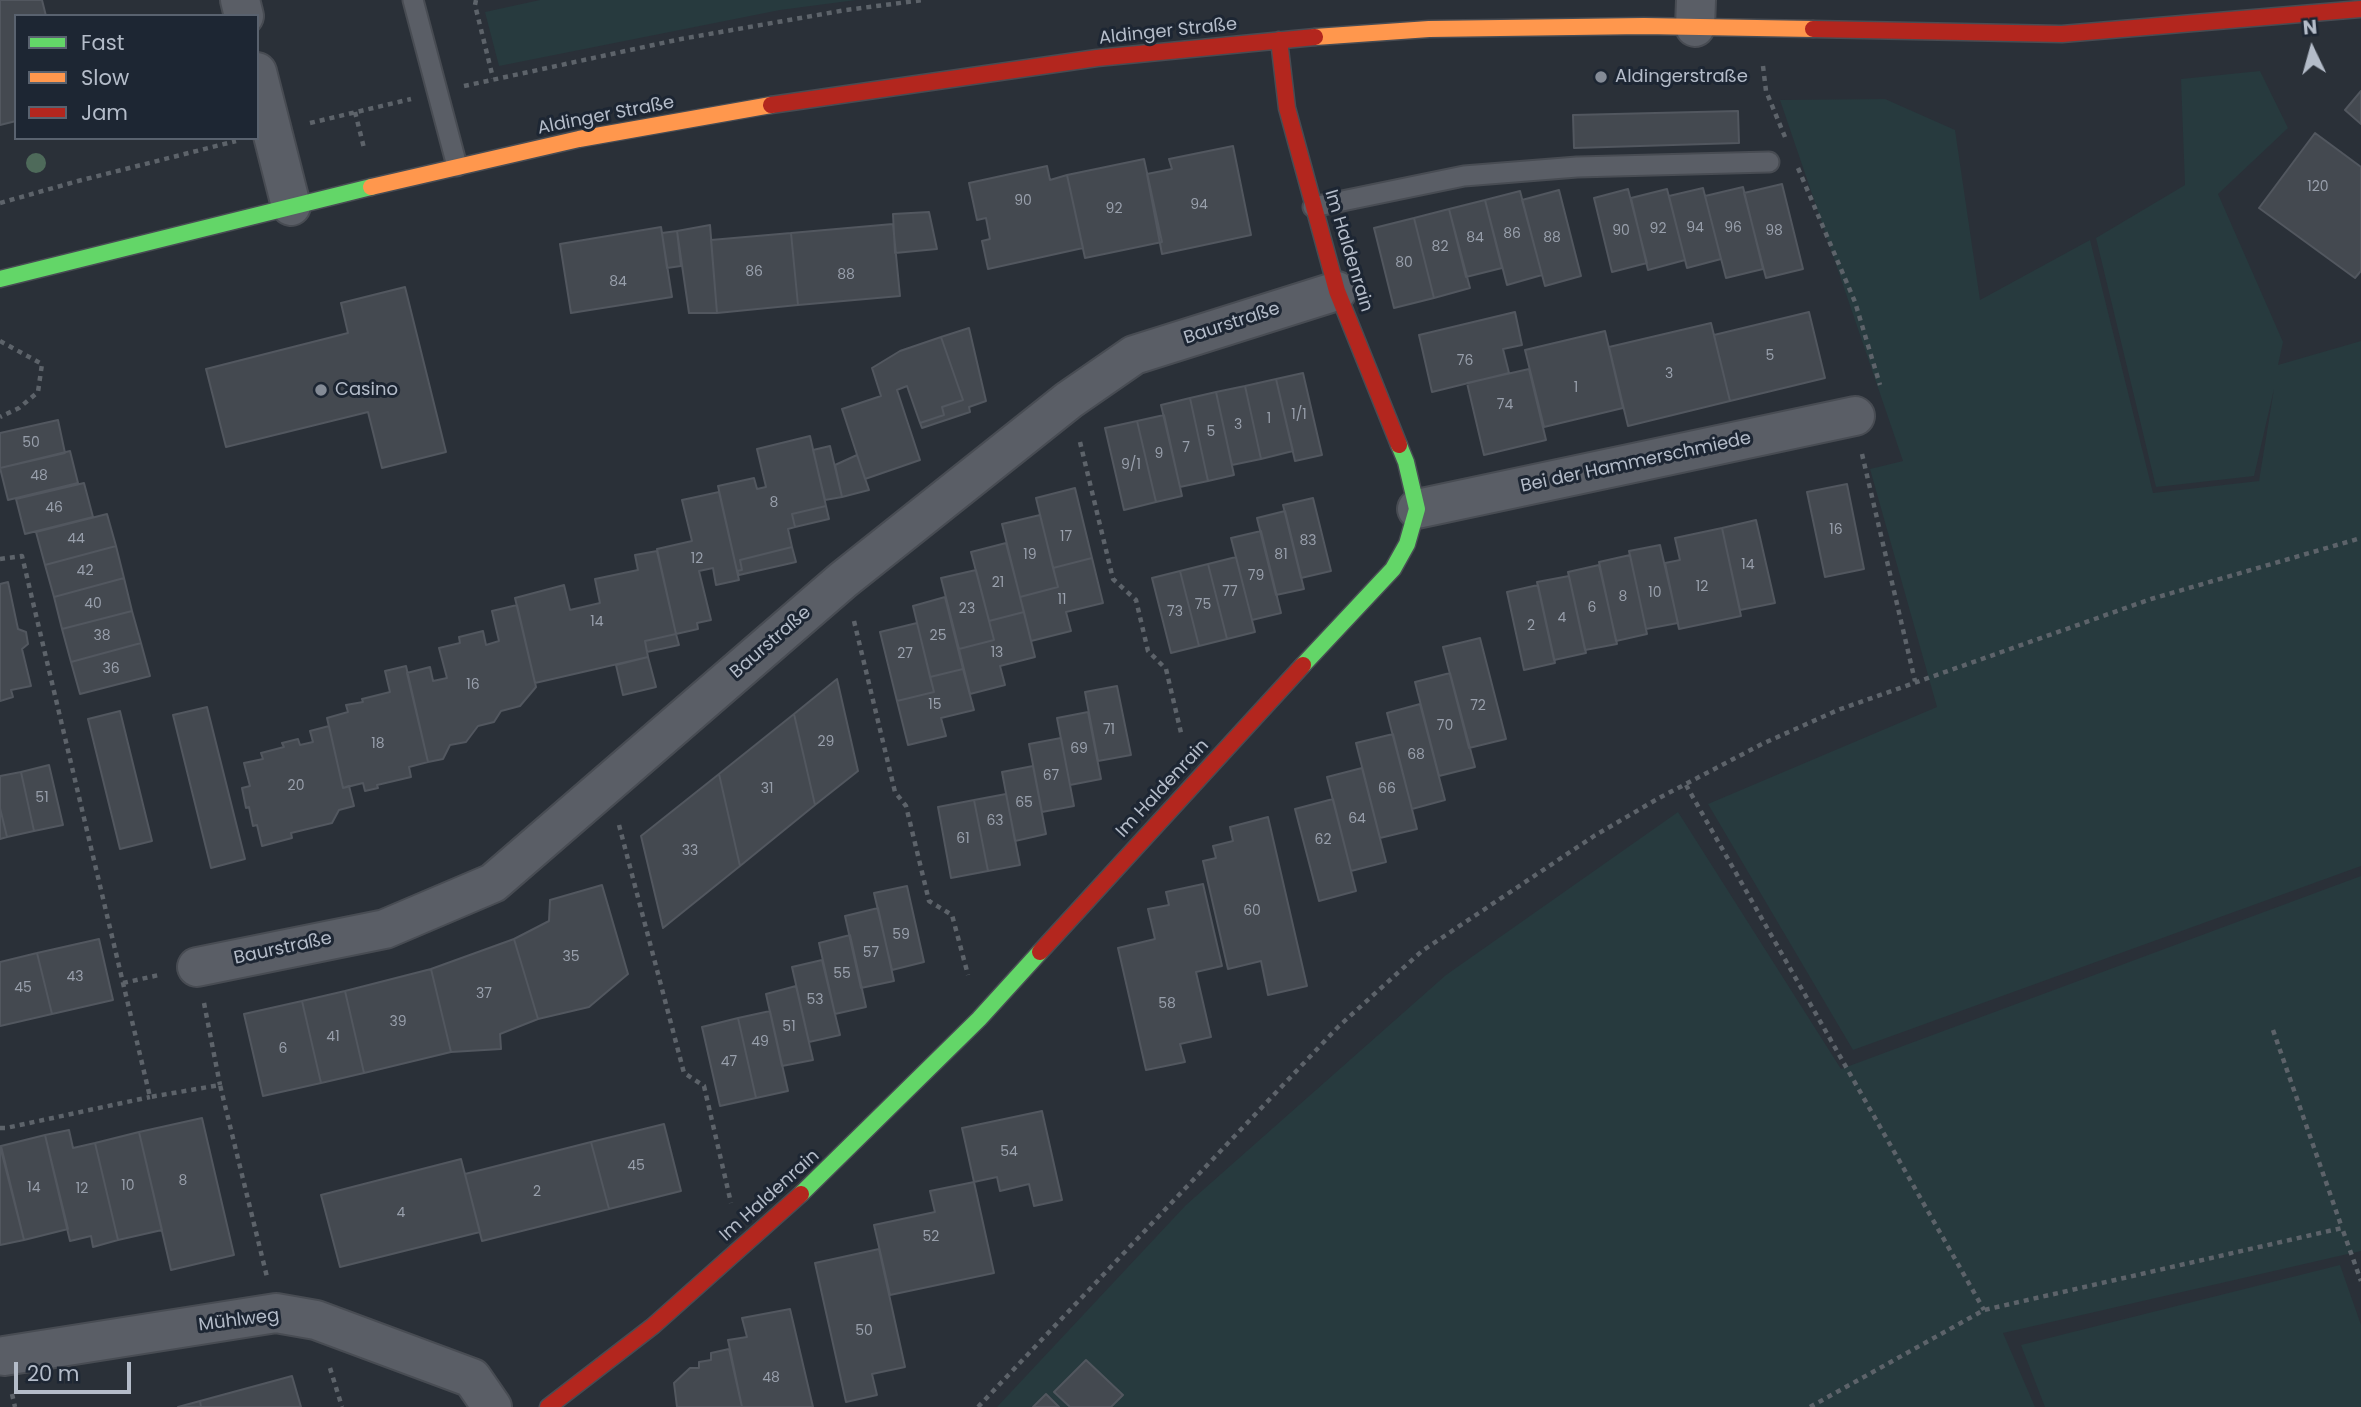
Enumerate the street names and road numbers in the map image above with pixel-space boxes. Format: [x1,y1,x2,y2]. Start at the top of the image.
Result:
street label: Aldinger Straße [1098,14,1238,50]
street label: Aldinger Straße [536,92,676,140]
street label: Im Haldenrain [1319,187,1377,315]
street label: Baurstraße [1181,298,1283,350]
street label: Bei der Hammerschmiede [1519,428,1753,498]
street label: Baurstraße [726,602,816,684]
street label: Im Haldenrain [1112,735,1214,843]
street label: Baurstraße [232,928,334,970]
street label: Im Haldenrain [716,1146,824,1246]
street label: Mühlweg [197,1305,281,1337]

